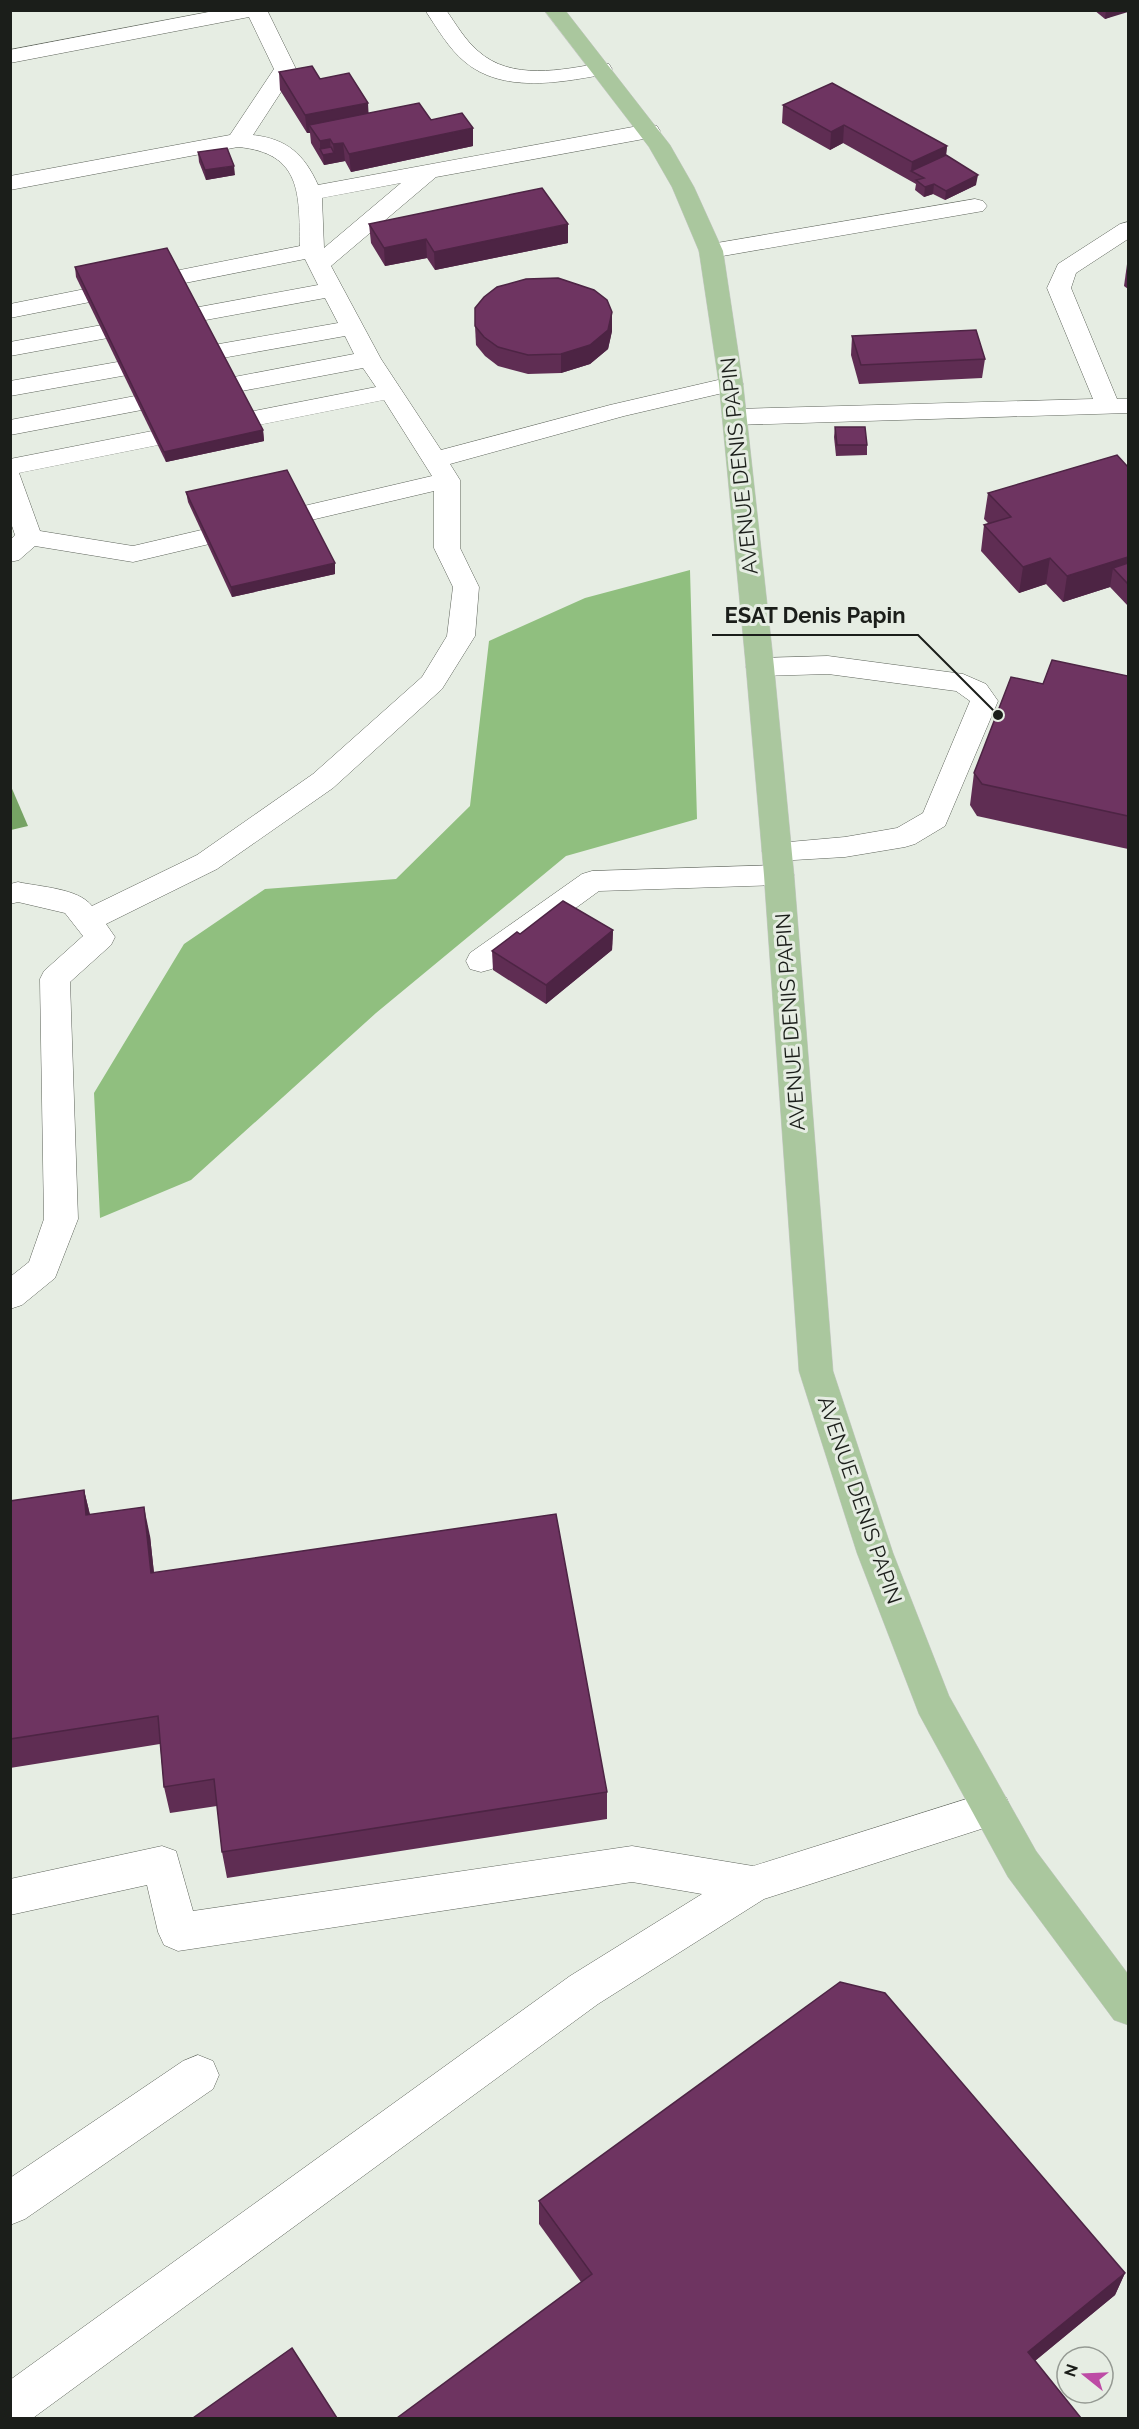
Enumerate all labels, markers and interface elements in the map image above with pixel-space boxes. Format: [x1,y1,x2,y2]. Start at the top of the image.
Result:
street label: AVENUE DENIS PAPIN [715,356,763,576]
callout: ESAT Denis Papin [712,595,918,635]
text: ESAT Denis Papin [725,602,905,628]
street label: AVENUE DENIS PAPIN [770,912,810,1132]
street label: AVENUE DENIS PAPIN [813,1393,907,1607]
north arrow [1055,2345,1115,2405]
text: N [1060,2362,1082,2379]

